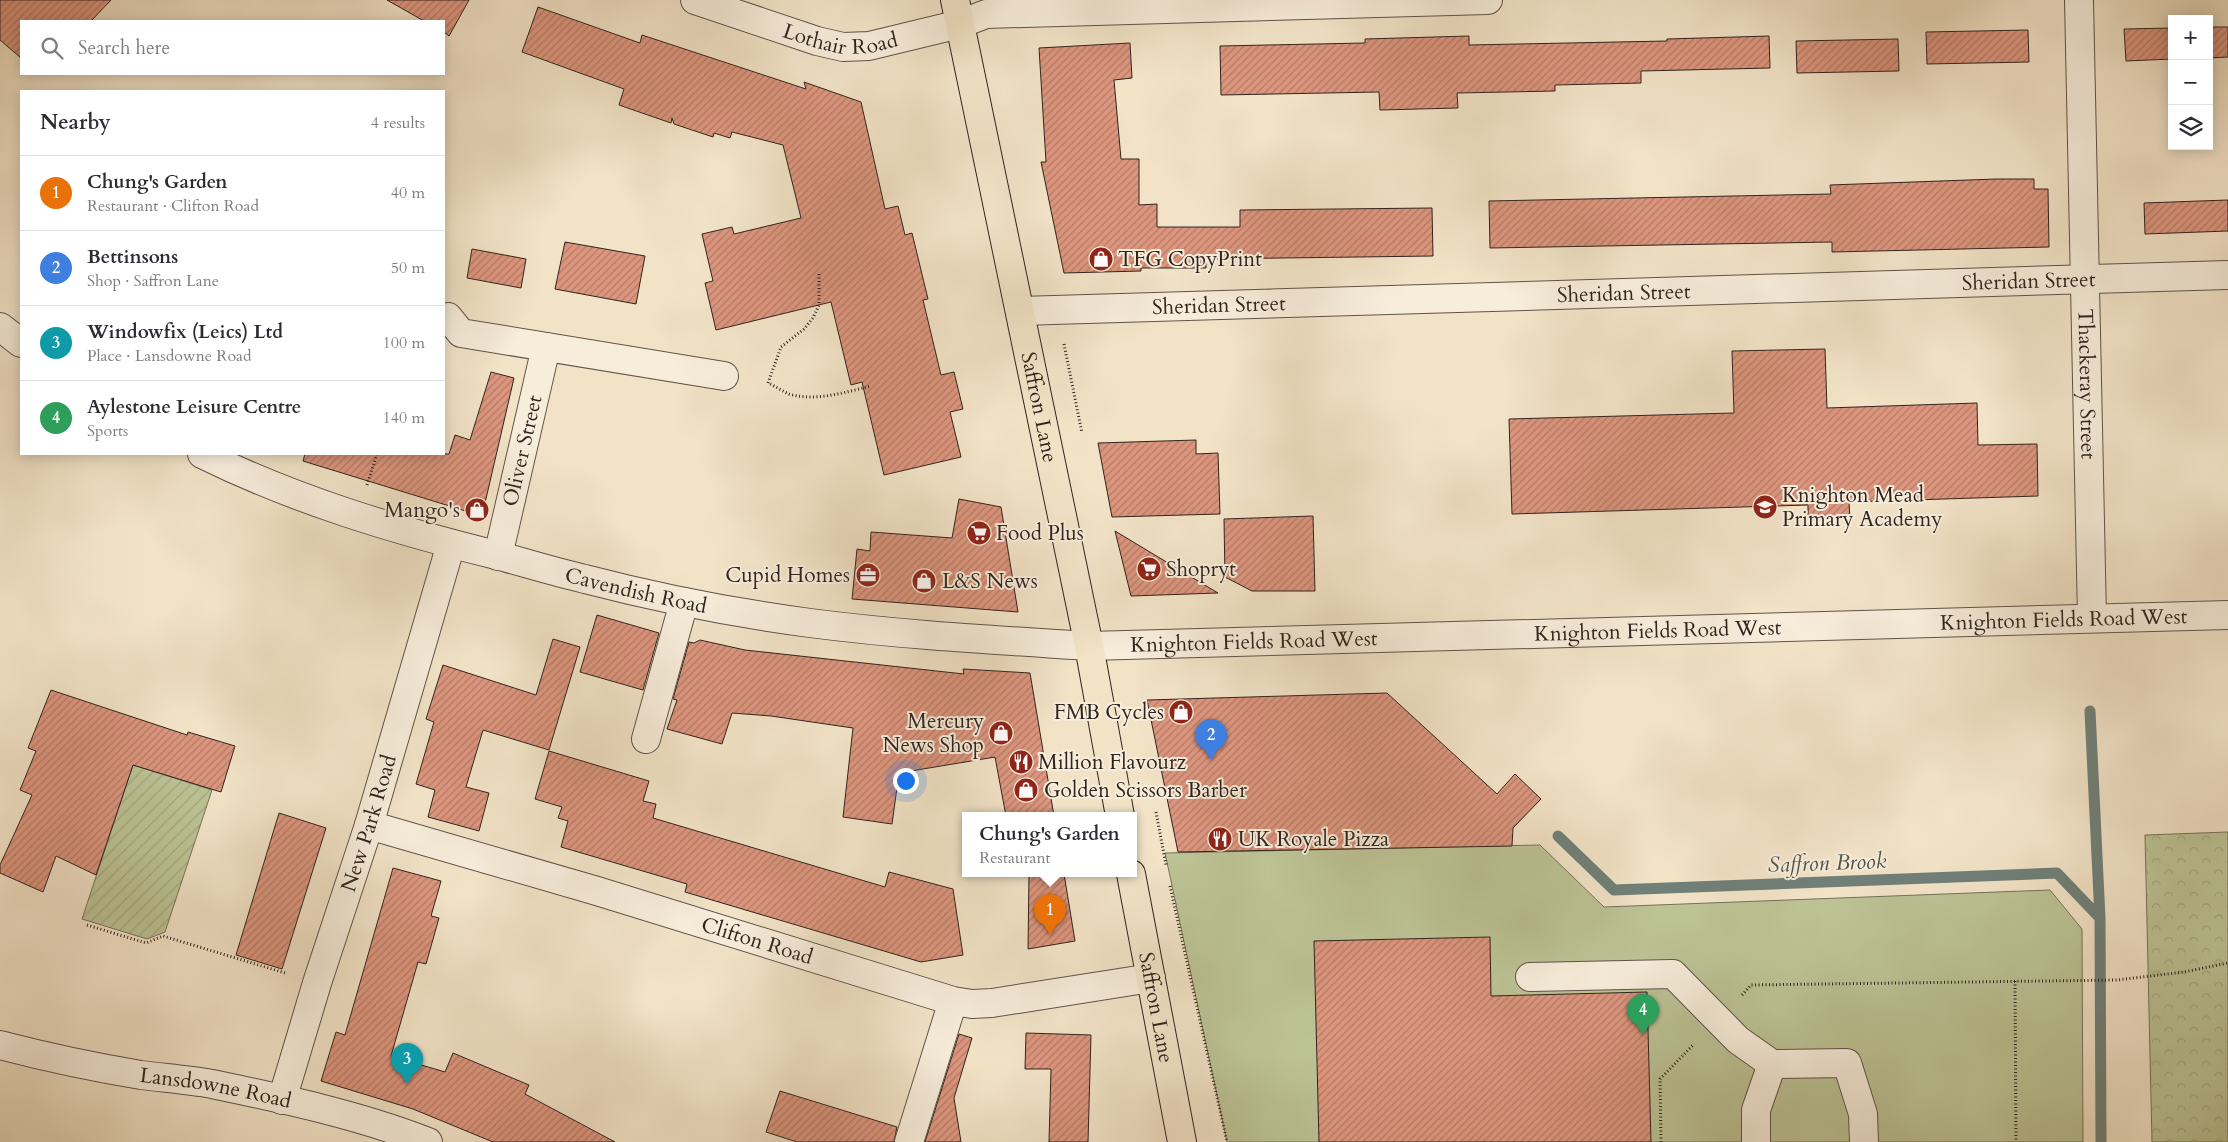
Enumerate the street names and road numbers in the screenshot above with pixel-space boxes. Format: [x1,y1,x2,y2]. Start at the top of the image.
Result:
street label: Lothair Road [779,17,901,62]
street label: Sheridan Street [1961,265,2096,298]
street label: Sheridan Street [1557,277,1691,310]
street label: Sheridan Street [1152,289,1286,322]
street label: Thackeray Street [2070,308,2103,460]
street label: Saffron Lane [1013,350,1065,465]
street label: Oliver Street [496,392,550,509]
street label: Cavendish Road [562,561,709,621]
street label: Knighton Fields Road West [1940,602,2188,638]
street label: Knighton Fields Road West [1534,613,1782,649]
street label: Knighton Fields Road West [1130,624,1378,660]
street label: New Park Road [334,751,404,896]
street label: Clifton Road [698,910,816,972]
street label: Saffron Lane [1131,950,1181,1065]
street label: Lansdowne Road [138,1061,294,1116]

